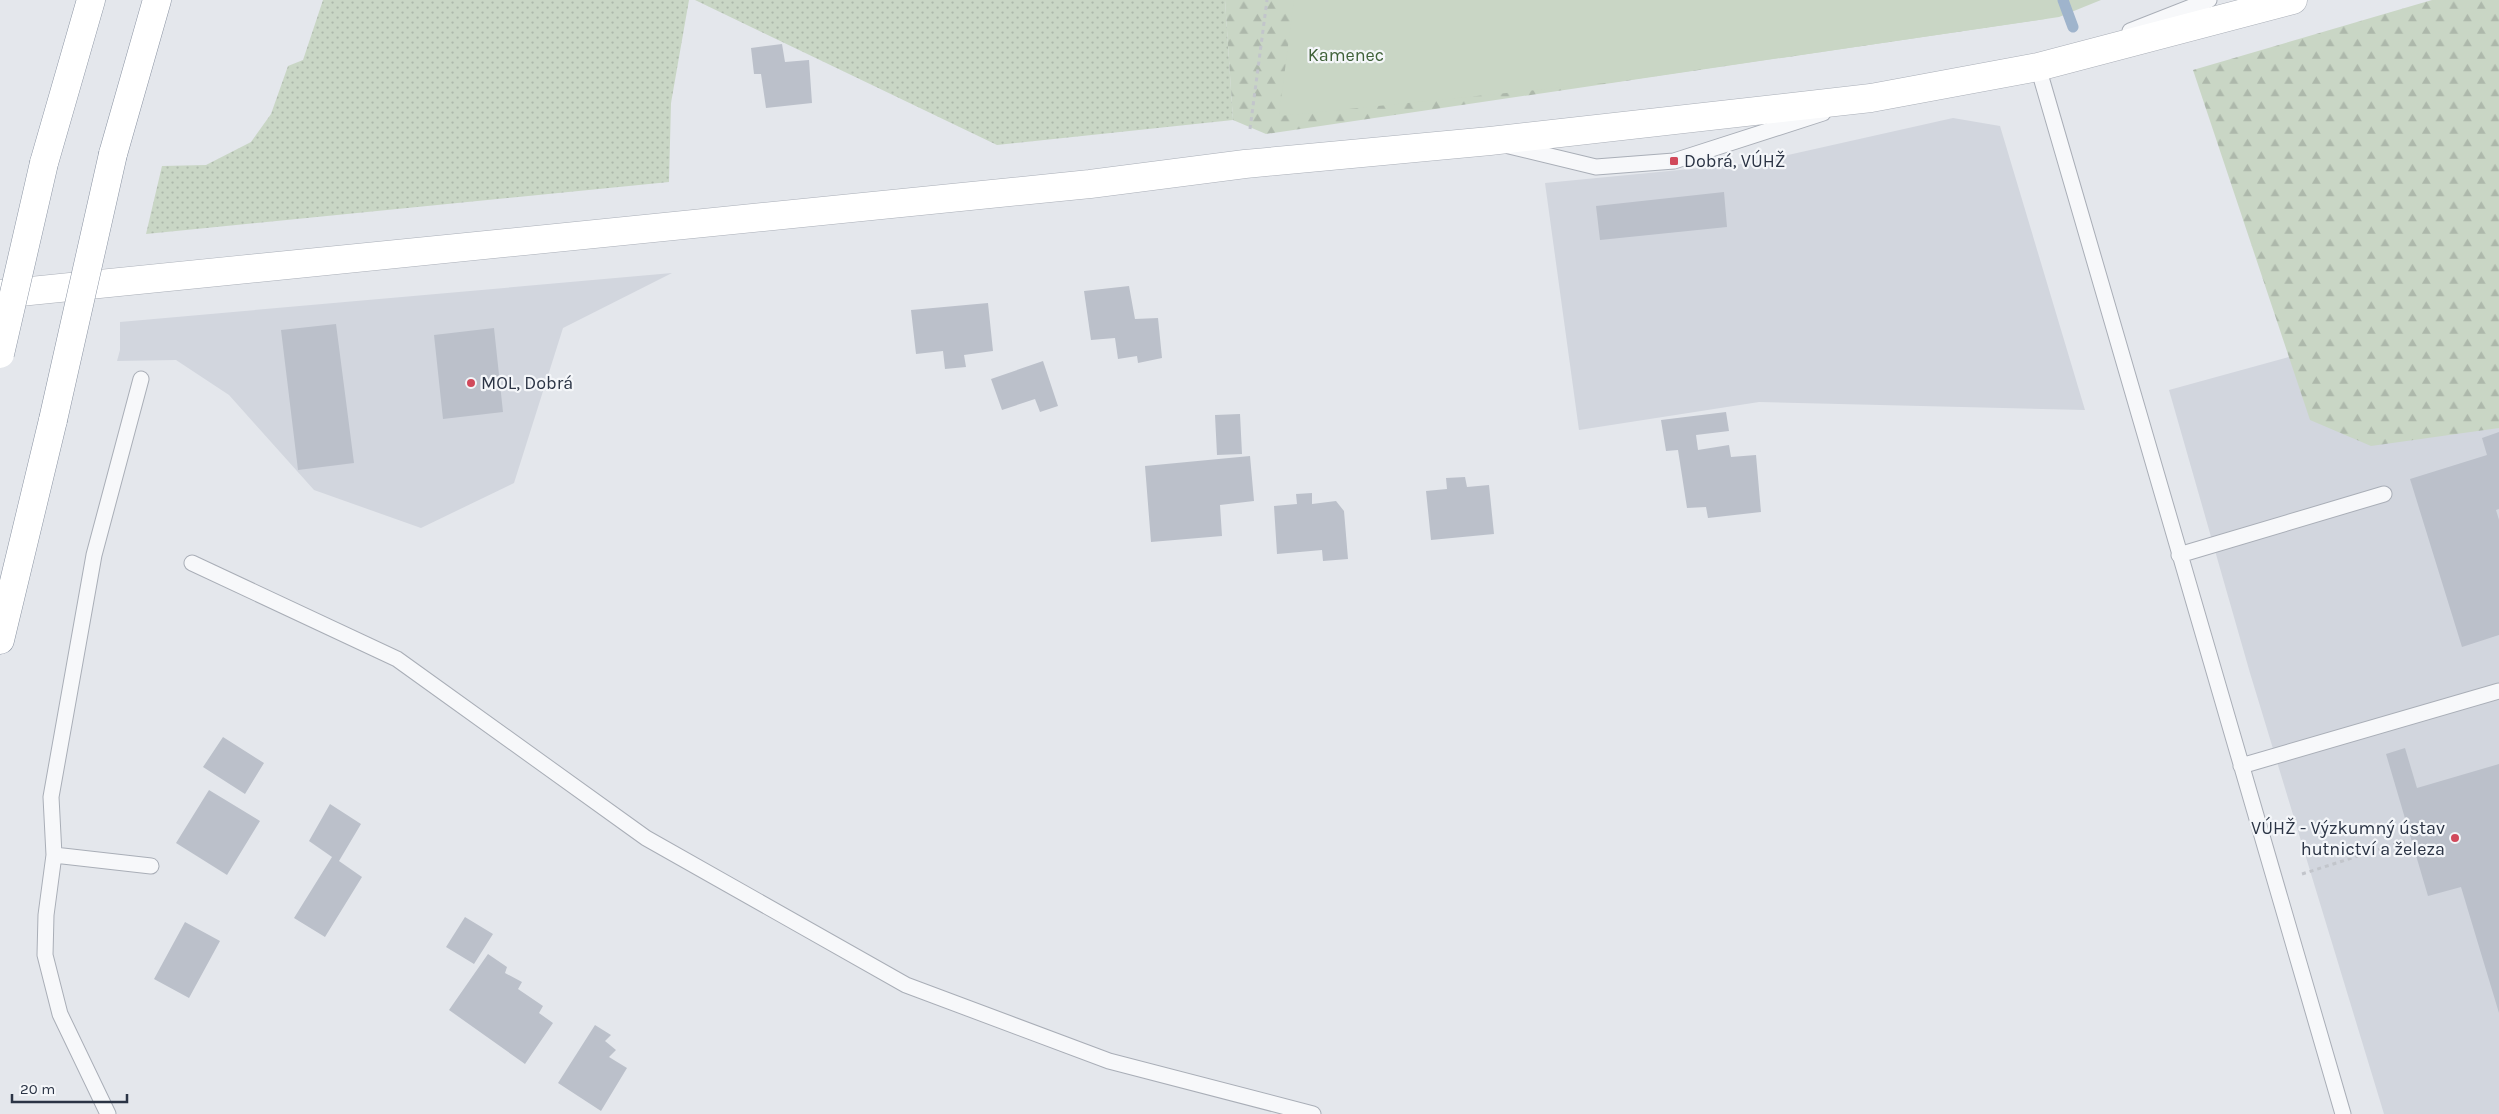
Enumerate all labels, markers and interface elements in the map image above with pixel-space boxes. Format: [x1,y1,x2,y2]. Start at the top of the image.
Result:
park label: Kamenec [1308,44,1384,66]
place label: Dobrá, VÚHŽ [1684,149,1785,172]
marker: Dobrá, VÚHŽ [1668,155,1680,167]
place label: MOL, Dobrá [481,372,573,394]
marker: MOL, Dobrá [465,377,477,389]
place label: VÚHŽ - Výzkumný ústav hutnictví a železa [2251,816,2445,860]
marker: VÚHŽ - Výzkumný ústav hutnictví a železa [2449,832,2461,844]
scale bar [12,1072,128,1104]
text: 20 m [20,1080,55,1098]

